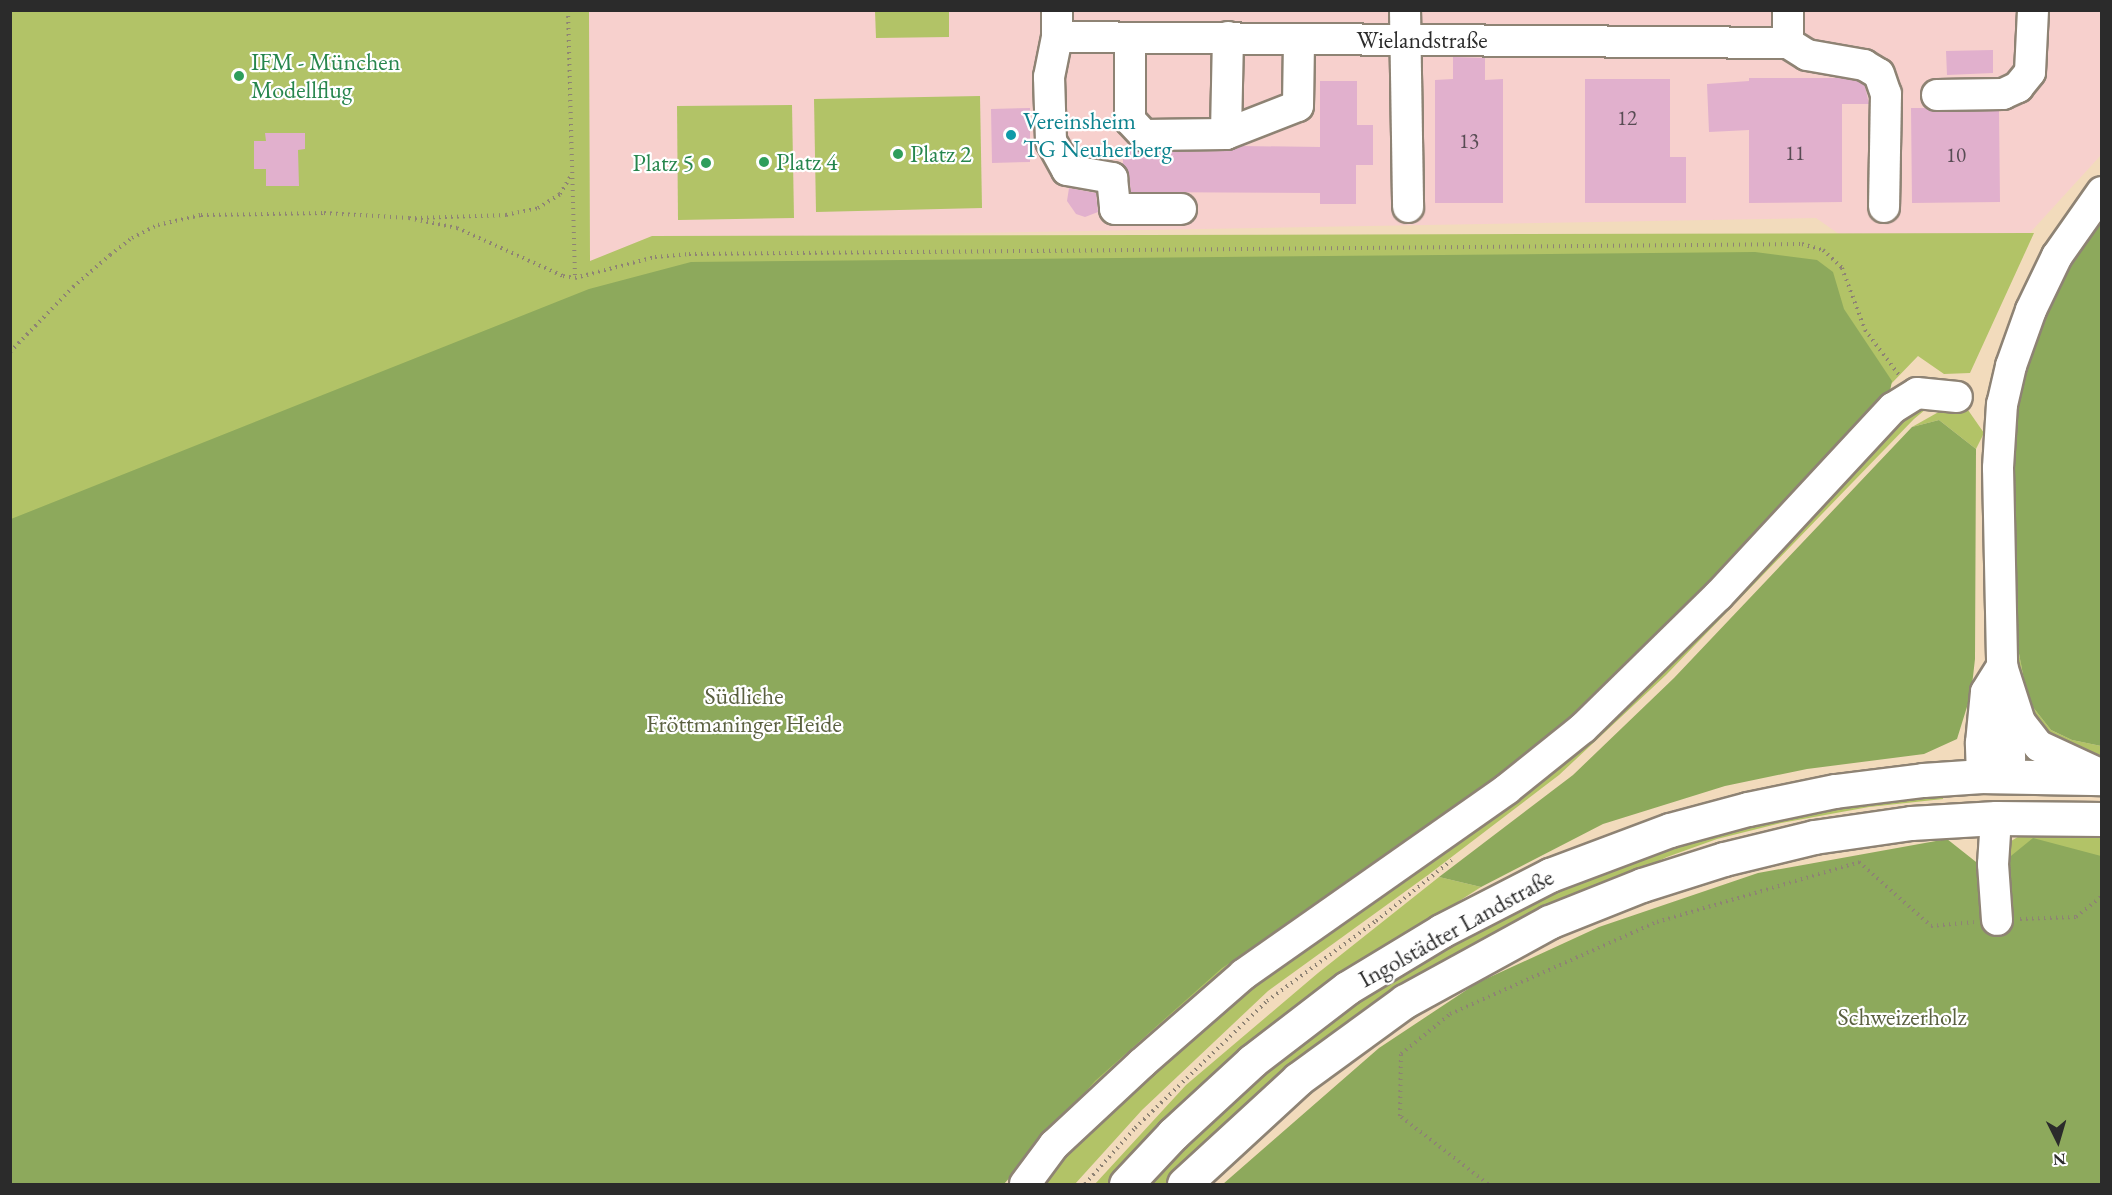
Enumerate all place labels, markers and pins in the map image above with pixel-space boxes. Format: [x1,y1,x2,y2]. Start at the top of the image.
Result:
place label: IFM - München Modellflug [251,48,400,104]
marker: IFM - München Modellflug [232,69,246,83]
place label: Vereinsheim TG Neuherberg [1023,107,1172,163]
marker: Vereinsheim TG Neuherberg [1004,128,1018,142]
place label: Platz 2 [910,140,971,168]
marker: Platz 2 [891,147,905,161]
place label: Platz 4 [776,148,837,176]
place label: Platz 5 [633,149,694,177]
marker: Platz 4 [757,155,771,169]
marker: Platz 5 [699,156,713,170]

